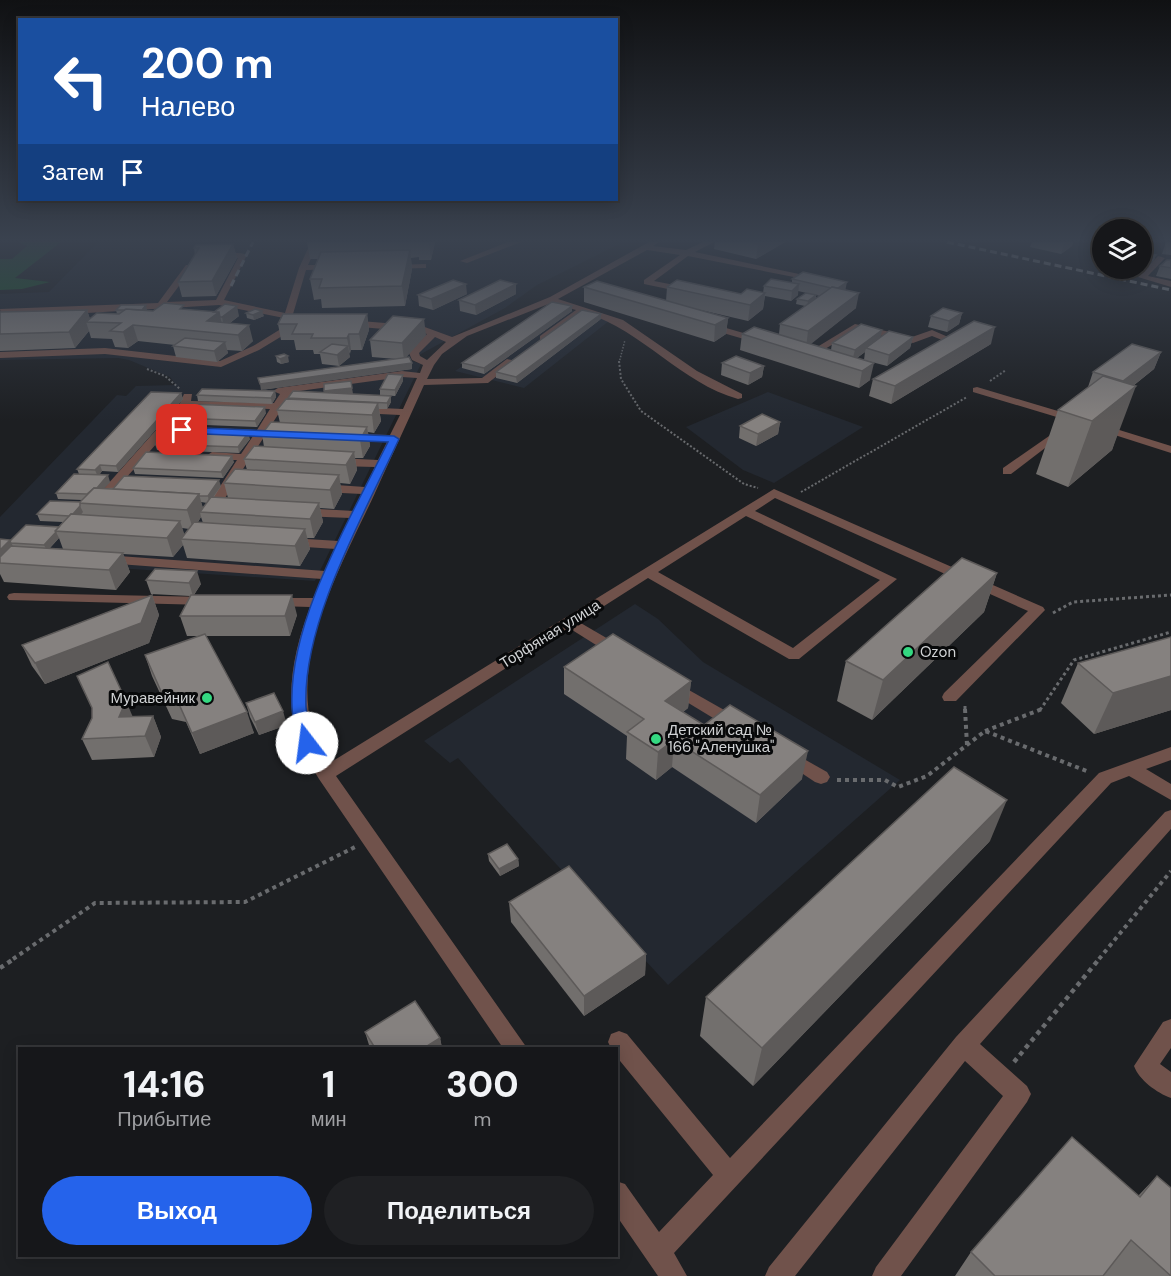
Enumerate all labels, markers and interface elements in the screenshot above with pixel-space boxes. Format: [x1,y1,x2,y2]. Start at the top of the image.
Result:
text: 200 m [141,36,274,91]
icon: left [42,42,120,120]
text: Налево [141,89,235,124]
icon: arrive [116,156,149,189]
text: Затем [42,158,104,187]
map controls [1092,219,1152,279]
button: layers [1092,219,1152,279]
pin [156,404,207,455]
icon: arrive [165,413,198,446]
street label: Торфяная улица [496,595,605,673]
place label: Ozon [920,642,956,662]
marker: Ozon [901,645,915,659]
place label: Муравейник [111,688,195,708]
marker: Муравейник [200,691,214,705]
position arrow [275,711,339,775]
place label: Детский сад № 166 "Аленушка" [668,720,774,757]
marker: Детский сад № 166 "Аленушка" [649,732,663,746]
text: 14:16 [123,1061,206,1108]
text: 1 [322,1061,335,1108]
text: 300 [446,1061,519,1108]
text: Прибытие [117,1106,211,1132]
text: мин [311,1106,347,1132]
text: m [473,1106,491,1132]
button: Выход [42,1176,312,1245]
button: Поделиться [324,1176,594,1245]

